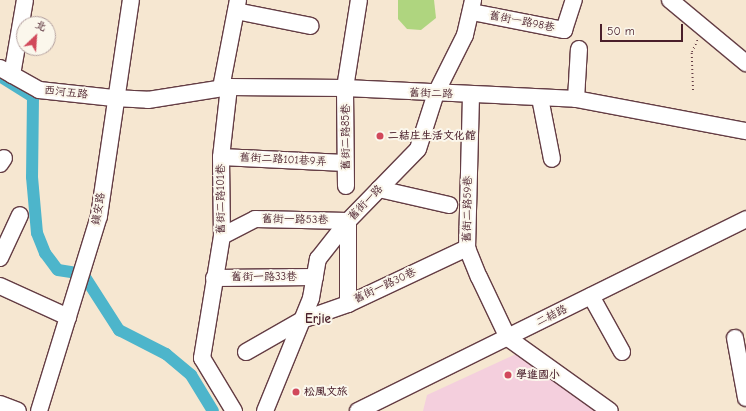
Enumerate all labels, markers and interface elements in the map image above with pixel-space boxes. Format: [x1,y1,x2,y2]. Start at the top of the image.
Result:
street label: 舊街一路98巷 [488,9,556,35]
north arrow [16,16,56,56]
scale bar [602,16,685,42]
text: 北 [33,17,49,34]
text: 50 m [607,24,635,38]
street label: 西河五路 [43,84,89,102]
street label: 舊街二路 [409,87,453,101]
street label: 舊街二路85巷 [339,104,353,170]
place label: 二結庄生活文化館 [388,129,476,143]
marker: 二結庄生活文化館 [375,131,385,141]
street label: 舊街二路101巷9弄 [239,151,327,169]
street label: 舊街二路101巷 [214,164,228,234]
street label: 舊街二路59巷 [461,175,475,243]
street label: 舊街一路 [346,183,386,223]
street label: 鎮安路 [90,192,108,226]
street label: 舊街一路53巷 [262,213,328,227]
street label: 舊街一路30巷 [352,266,418,306]
street label: 舊街一路33巷 [231,270,297,284]
street label: 二結路 [534,303,570,329]
district label: Erjie [305,311,331,327]
place label: 學進國小 [516,368,560,382]
marker: 學進國小 [503,370,513,380]
place label: 松風文旅 [304,385,348,399]
marker: 松風文旅 [291,387,301,397]

